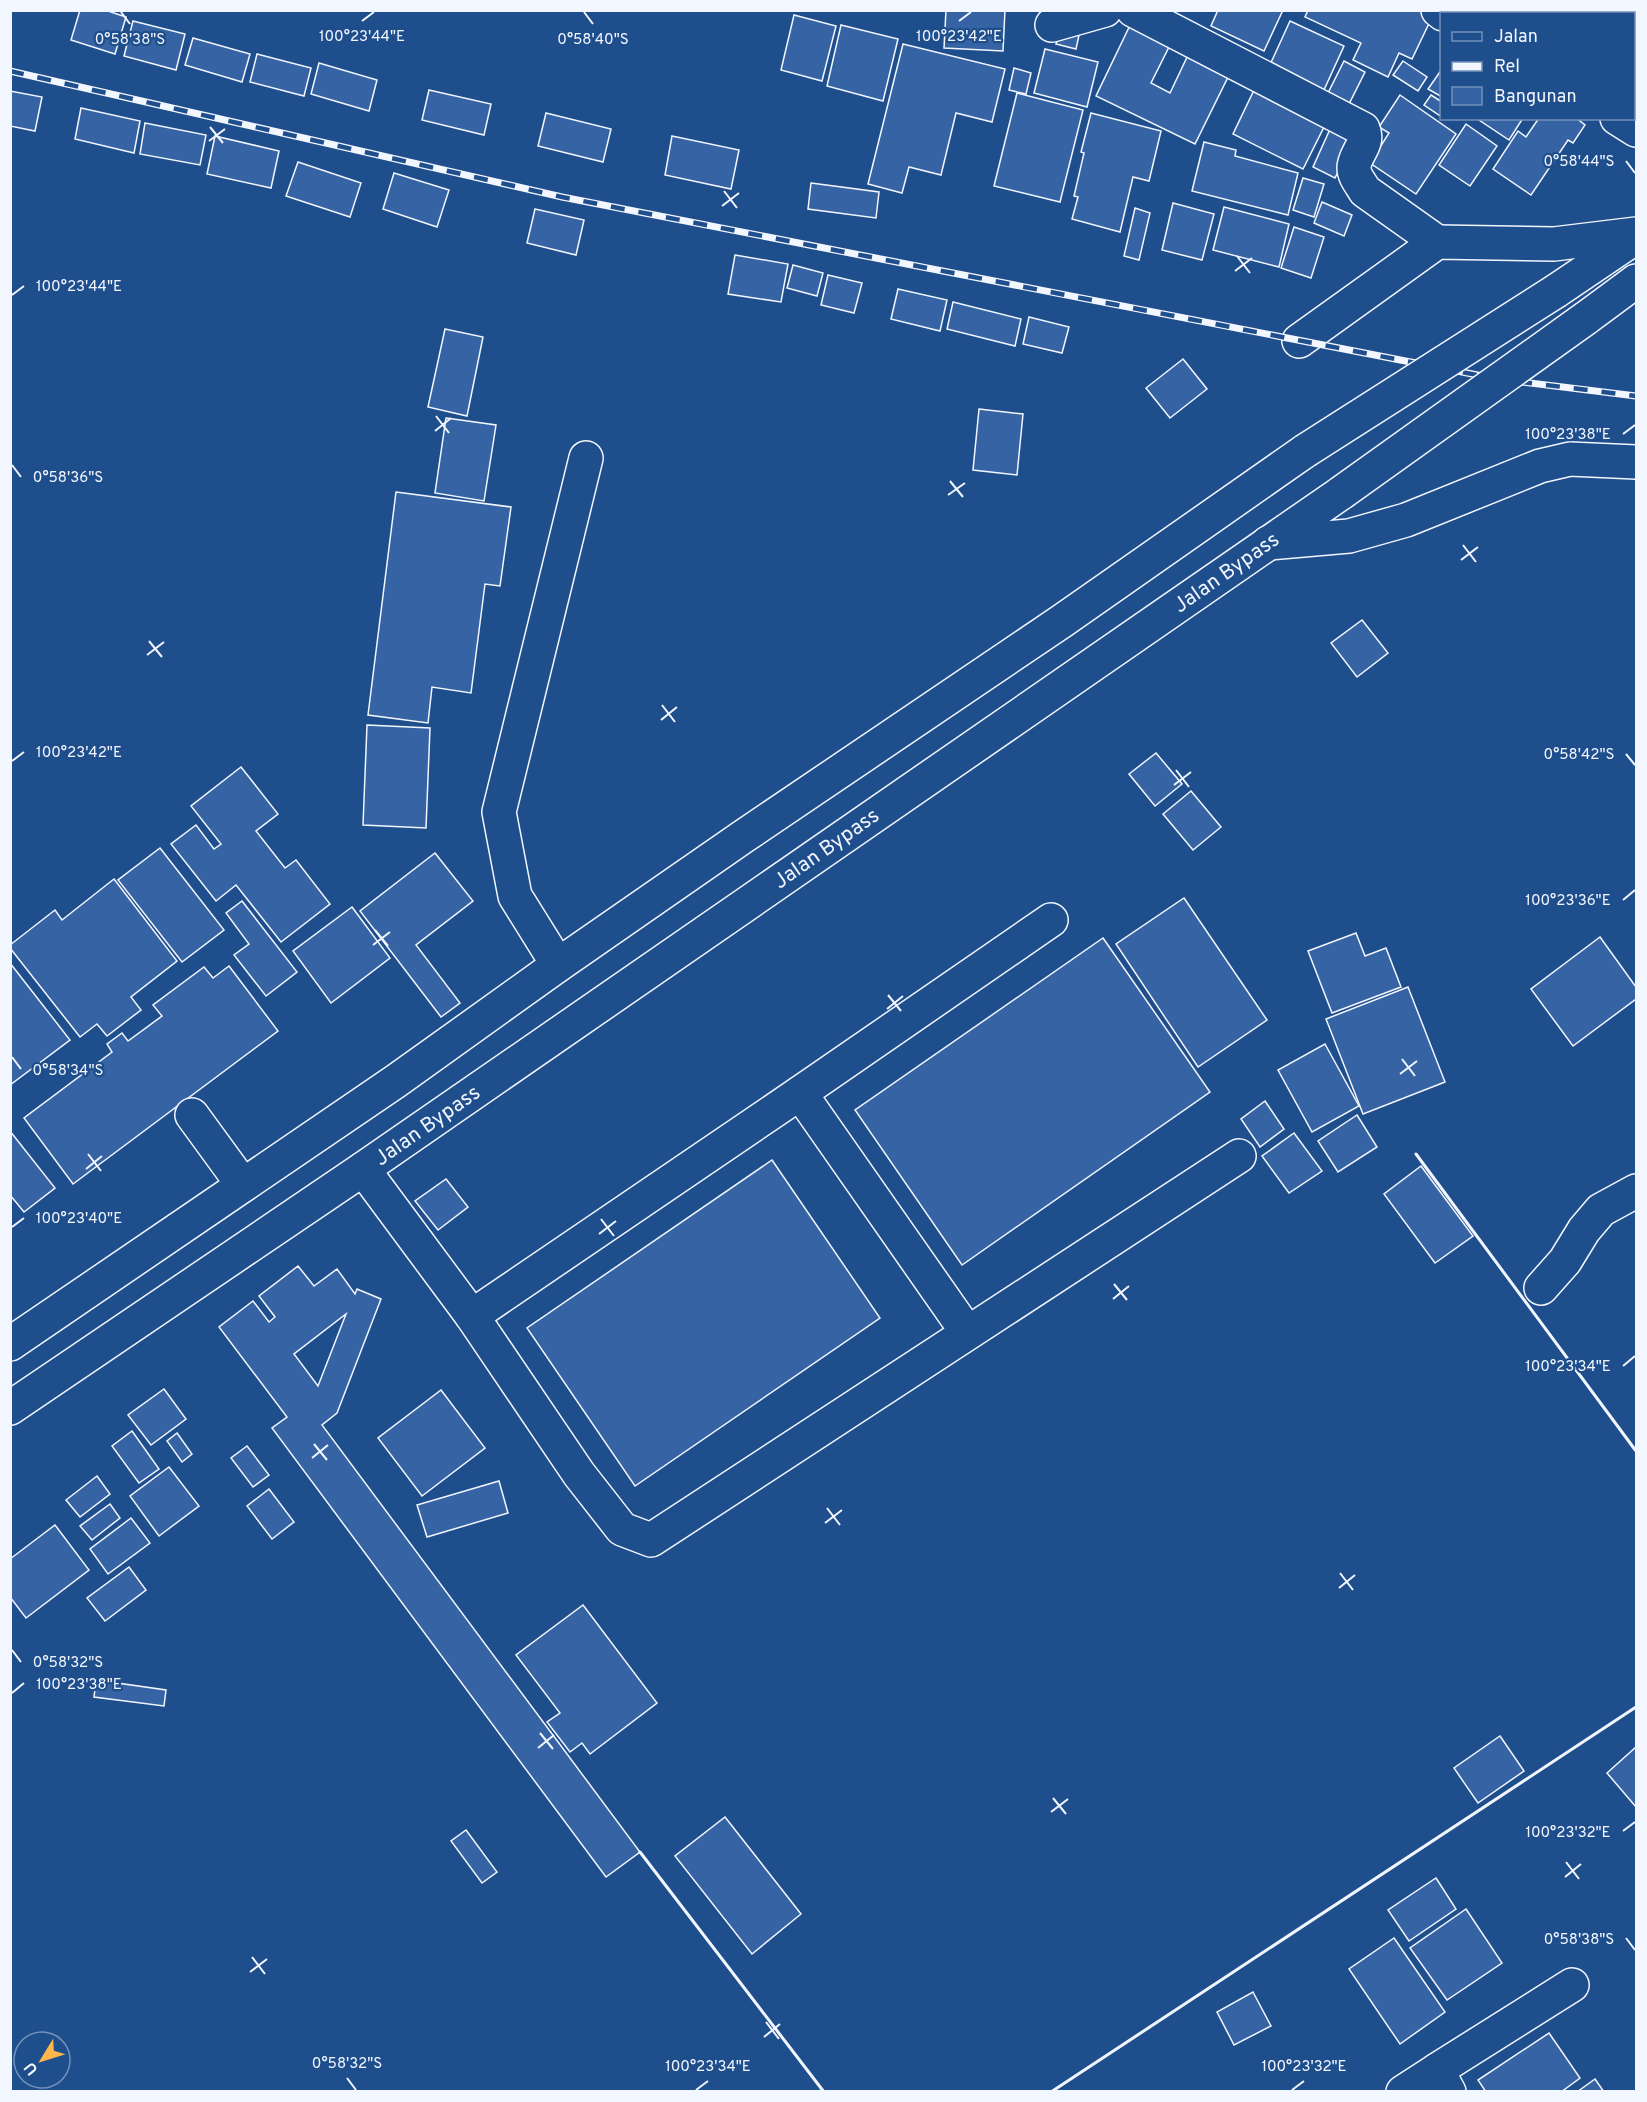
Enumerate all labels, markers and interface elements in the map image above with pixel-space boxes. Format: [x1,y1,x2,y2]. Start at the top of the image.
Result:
legend [1440,12,1635,120]
text: Jalan [1494,26,1538,49]
text: 100°23'44"E [319,28,405,47]
text: 100°23'42"E [916,28,1002,47]
text: 0°58'38"S [95,31,165,50]
text: 0°58'40"S [557,31,629,50]
text: Rel [1494,56,1520,79]
text: Bangunan [1494,86,1577,109]
text: 0°58'44"S [1543,153,1615,172]
text: 100°23'44"E [36,278,122,297]
text: 100°23'38"E [1525,426,1611,445]
text: 0°58'36"S [33,469,103,488]
street label: Jalan Bypass [1169,527,1285,620]
text: 100°23'42"E [36,744,122,763]
text: 0°58'42"S [1544,746,1614,765]
street label: Jalan Bypass [769,803,885,896]
text: 100°23'36"E [1525,892,1611,911]
text: 0°58'34"S [33,1062,103,1081]
street label: Jalan Bypass [370,1080,486,1173]
text: 100°23'40"E [36,1210,122,1229]
text: 100°23'34"E [1525,1358,1611,1377]
text: 0°58'32"S [33,1654,103,1673]
text: 100°23'38"E [36,1676,122,1695]
text: 100°23'32"E [1525,1824,1611,1843]
text: 0°58'38"S [1544,1931,1614,1950]
north arrow [12,2030,72,2090]
text: 0°58'32"S [312,2055,382,2074]
text: U [20,2057,43,2079]
text: 100°23'34"E [665,2058,751,2077]
text: 100°23'32"E [1261,2058,1347,2077]

